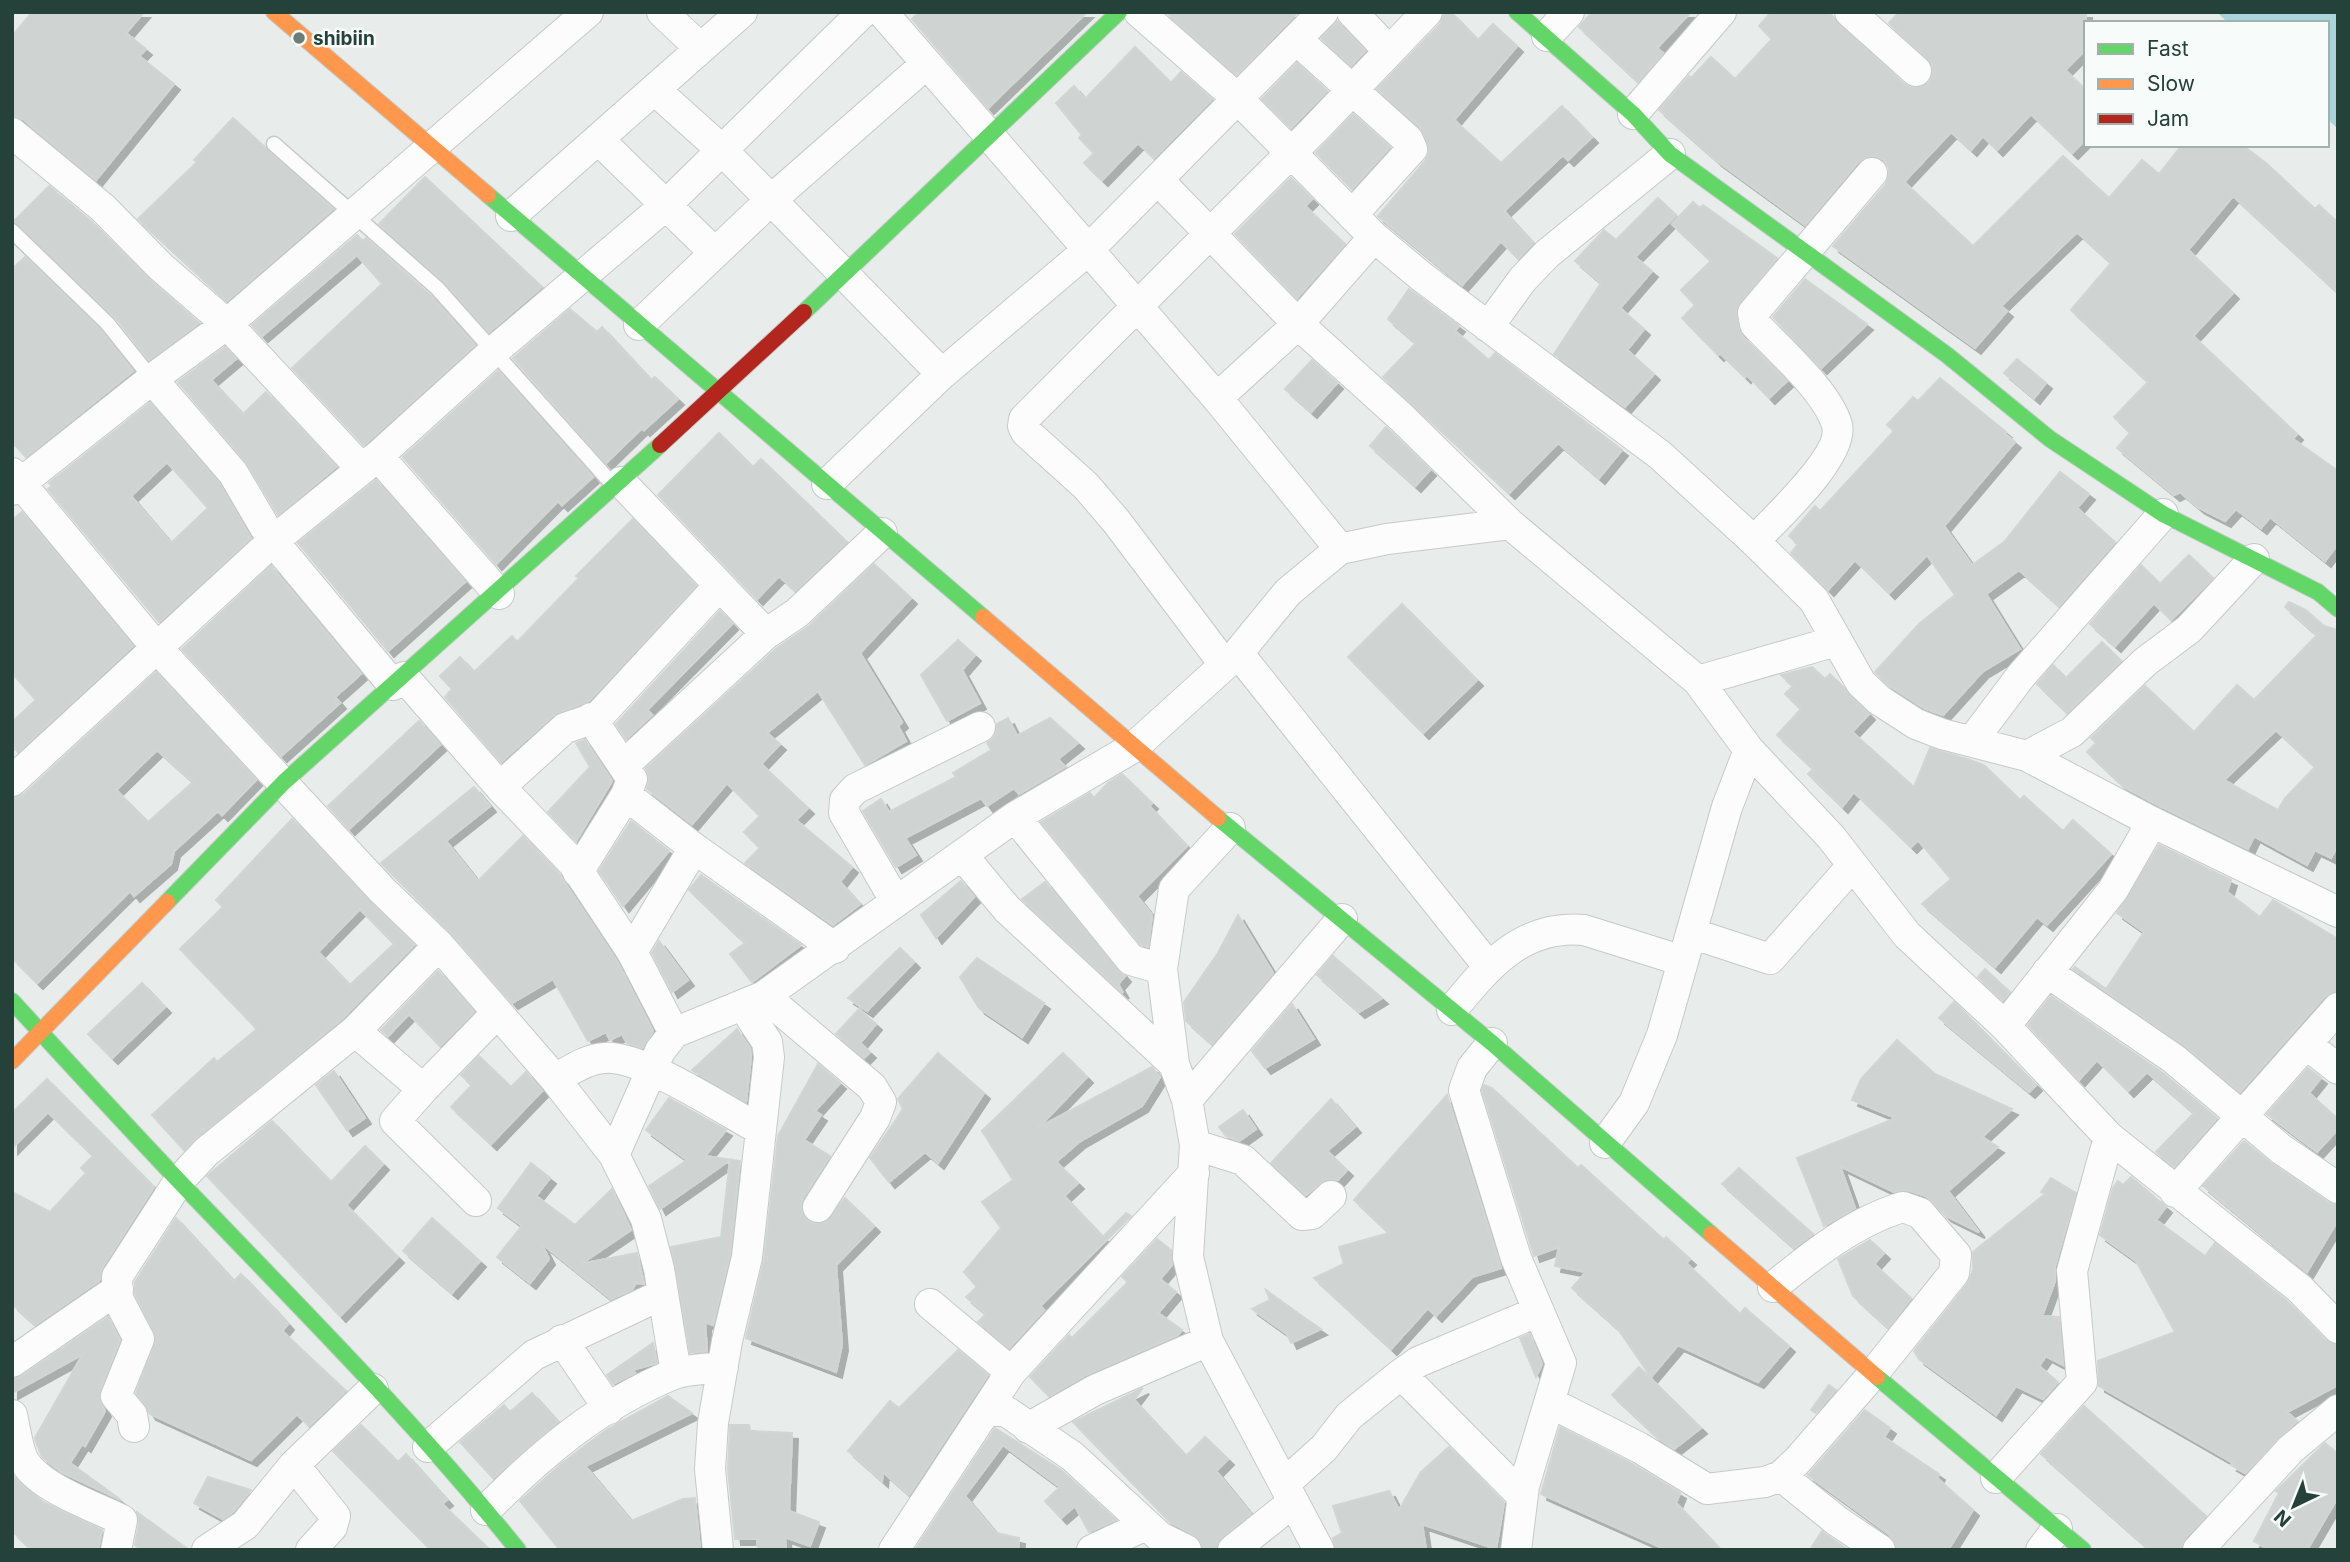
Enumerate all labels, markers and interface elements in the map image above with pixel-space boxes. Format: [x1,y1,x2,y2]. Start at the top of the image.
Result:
legend [2084,21,2329,147]
place label: shibiin [313,27,375,50]
marker: shibiin [291,30,307,46]
text: Fast [2147,36,2189,61]
text: Slow [2147,71,2195,96]
text: Jam [2147,106,2189,131]
north arrow [2259,1471,2329,1541]
text: N [2270,1505,2296,1531]

